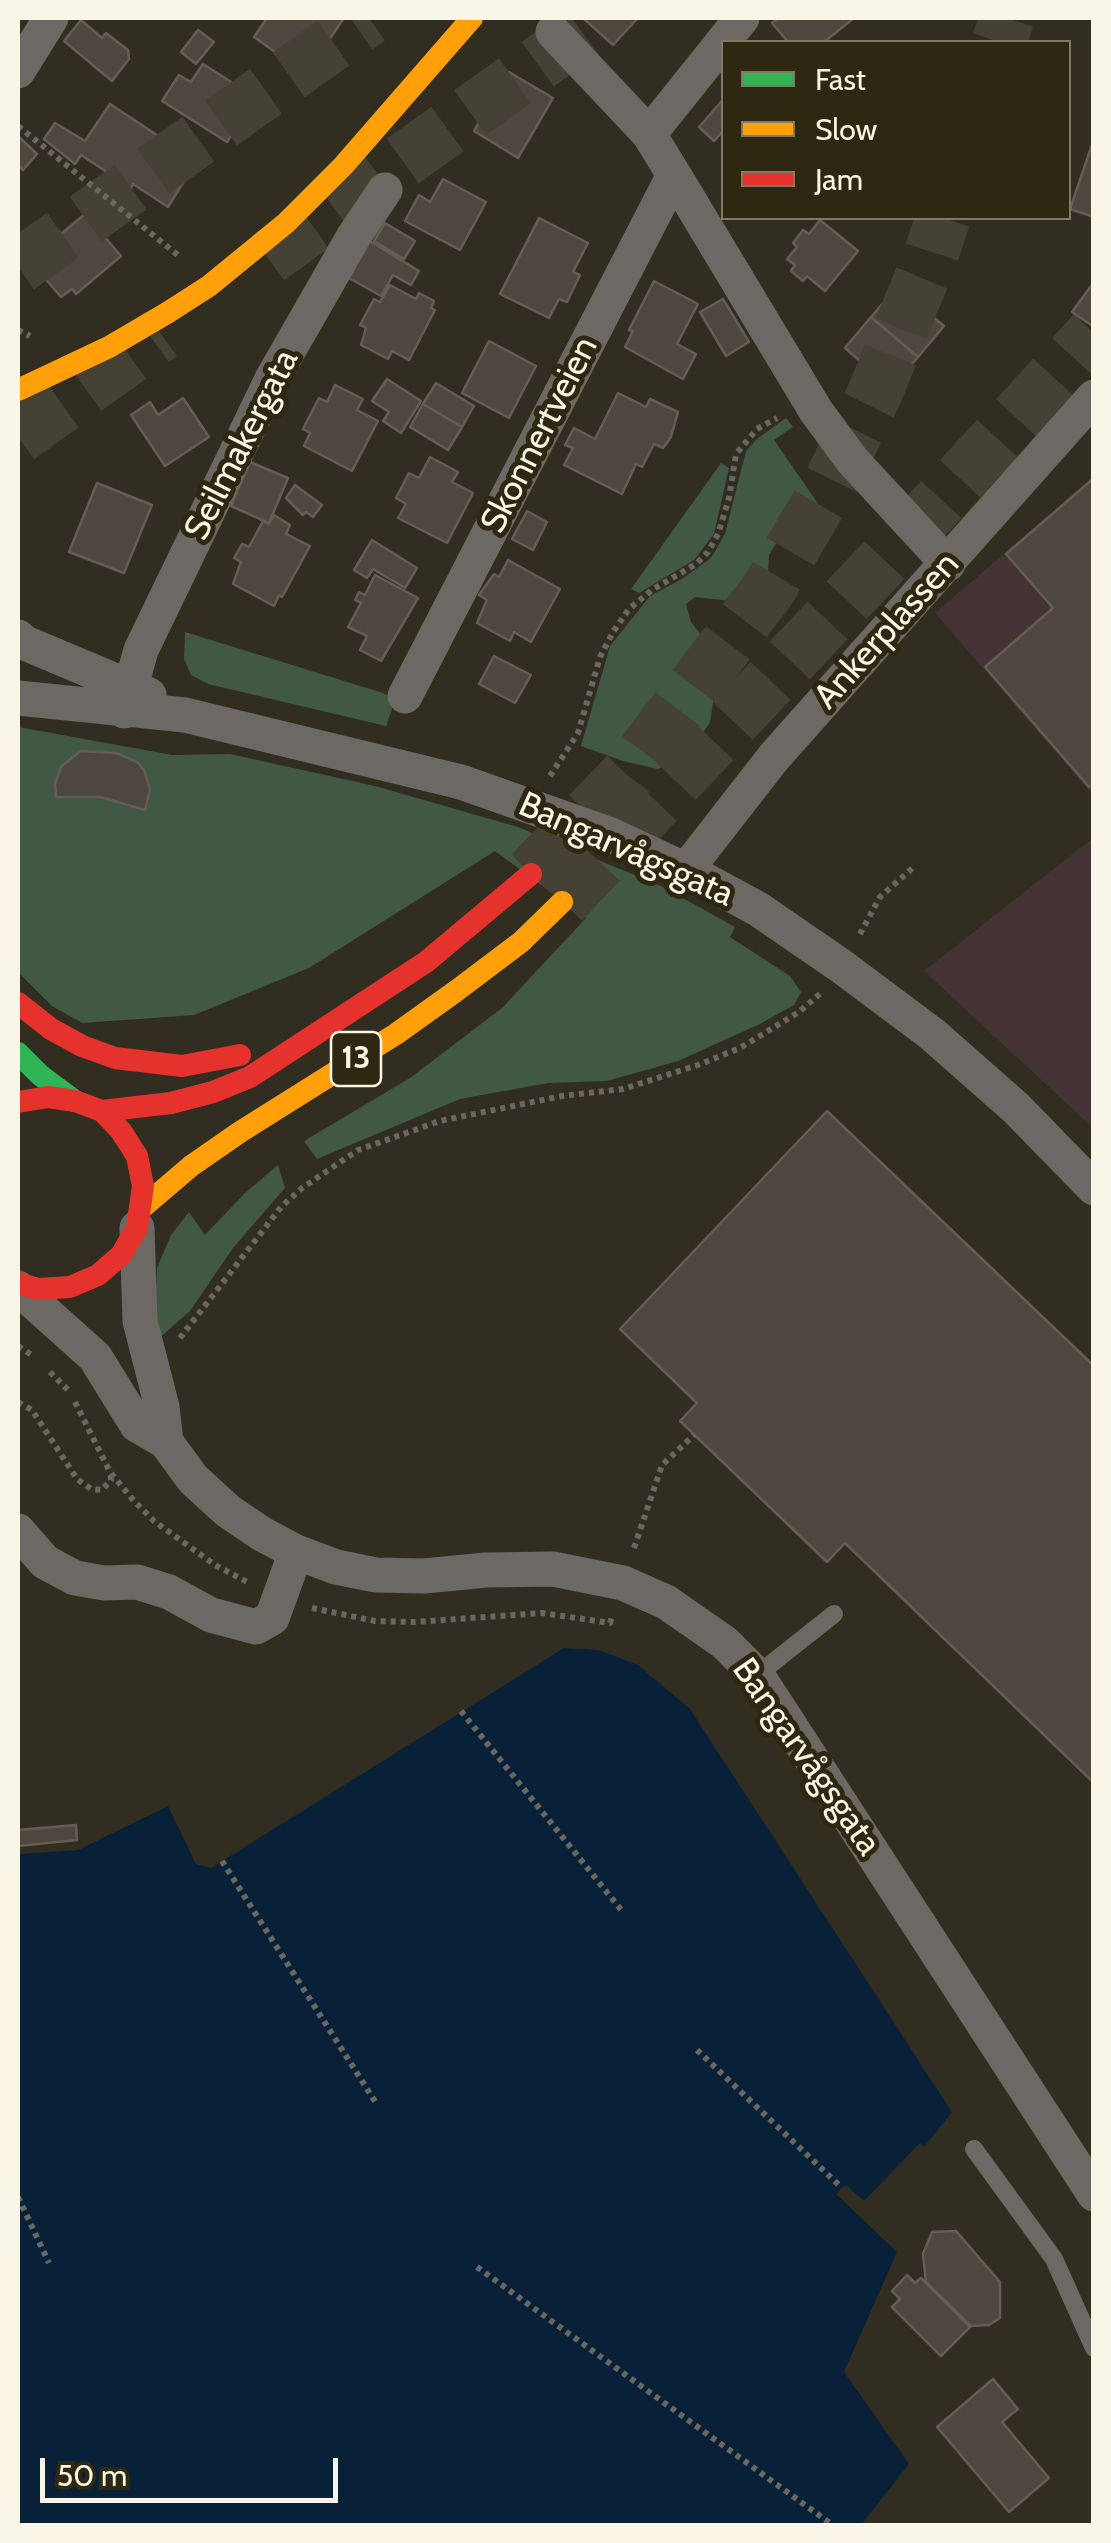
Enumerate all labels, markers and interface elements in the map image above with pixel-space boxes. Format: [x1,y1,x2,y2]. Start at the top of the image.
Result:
legend [721,40,1071,220]
text: Fast [815,61,866,98]
text: Slow [815,111,877,148]
text: Jam [815,161,863,198]
street label: Skonnertveien [473,330,607,540]
street label: Seilmakergata [176,343,308,547]
street label: Ankerplassen [806,544,968,718]
street label: Bangarvågsgata [512,784,740,916]
road number: 13 [331,1032,381,1086]
street label: Bangarvågsgata [723,1650,889,1864]
scale bar [45,2438,342,2500]
text: 50 m [57,2457,127,2494]

